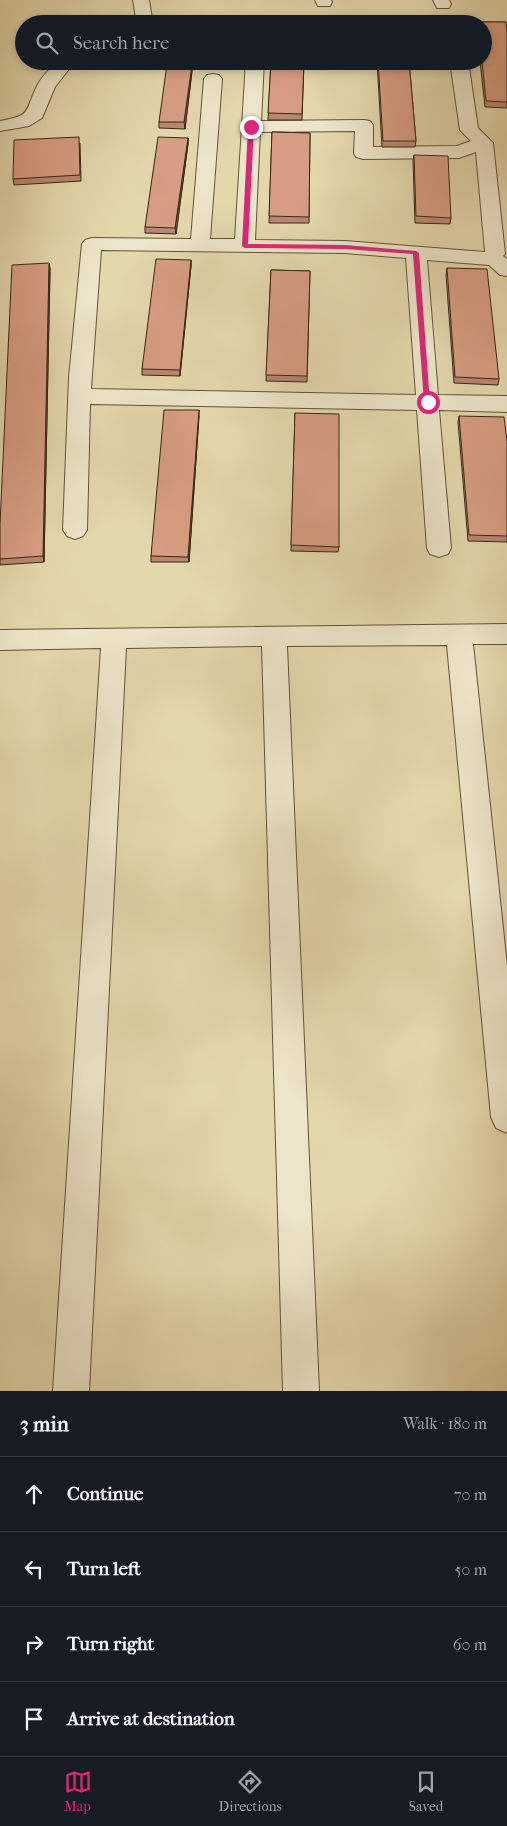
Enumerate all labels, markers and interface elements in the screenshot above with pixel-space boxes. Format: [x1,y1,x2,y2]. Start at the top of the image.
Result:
search box [15,15,492,70]
icon: search [33,29,61,57]
text: Search here [73,32,169,54]
route end [240,116,263,139]
route start [417,391,440,414]
text: 3 min [20,1412,69,1436]
text: Walk · 180 m [403,1414,487,1433]
icon: ahead [20,1480,48,1508]
text: Continue [67,1483,143,1505]
text: 70 m [454,1485,487,1504]
icon: left [20,1555,48,1583]
text: Turn left [67,1558,141,1580]
text: 50 m [455,1560,487,1579]
icon: right [20,1630,48,1658]
text: Turn right [67,1633,154,1655]
text: 60 m [453,1635,487,1654]
icon: arrive [20,1705,48,1733]
text: Arrive at destination [67,1708,235,1730]
tab: Map [64,1768,92,1815]
tab: Directions [219,1768,282,1815]
tab: Saved [409,1768,443,1815]

